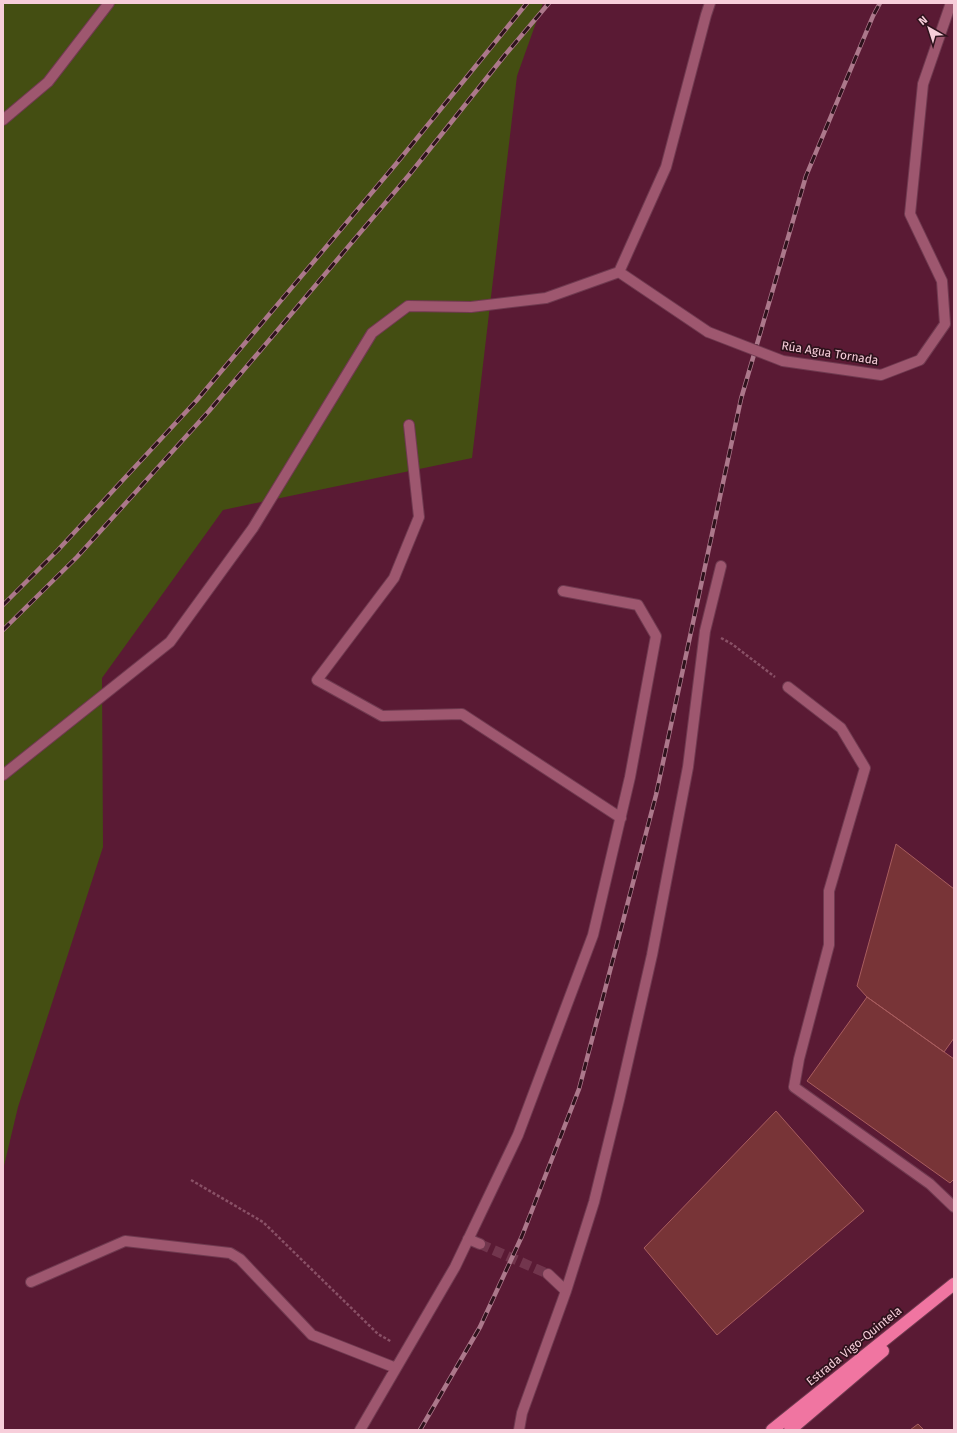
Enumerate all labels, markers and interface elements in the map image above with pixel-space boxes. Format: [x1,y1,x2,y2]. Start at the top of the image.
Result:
north arrow [909,8,949,48]
text: N [916,13,930,28]
street label: Rúa Agua Tornada [780,338,880,368]
street label: Estrada Vigo-Quintela [804,1303,904,1389]

